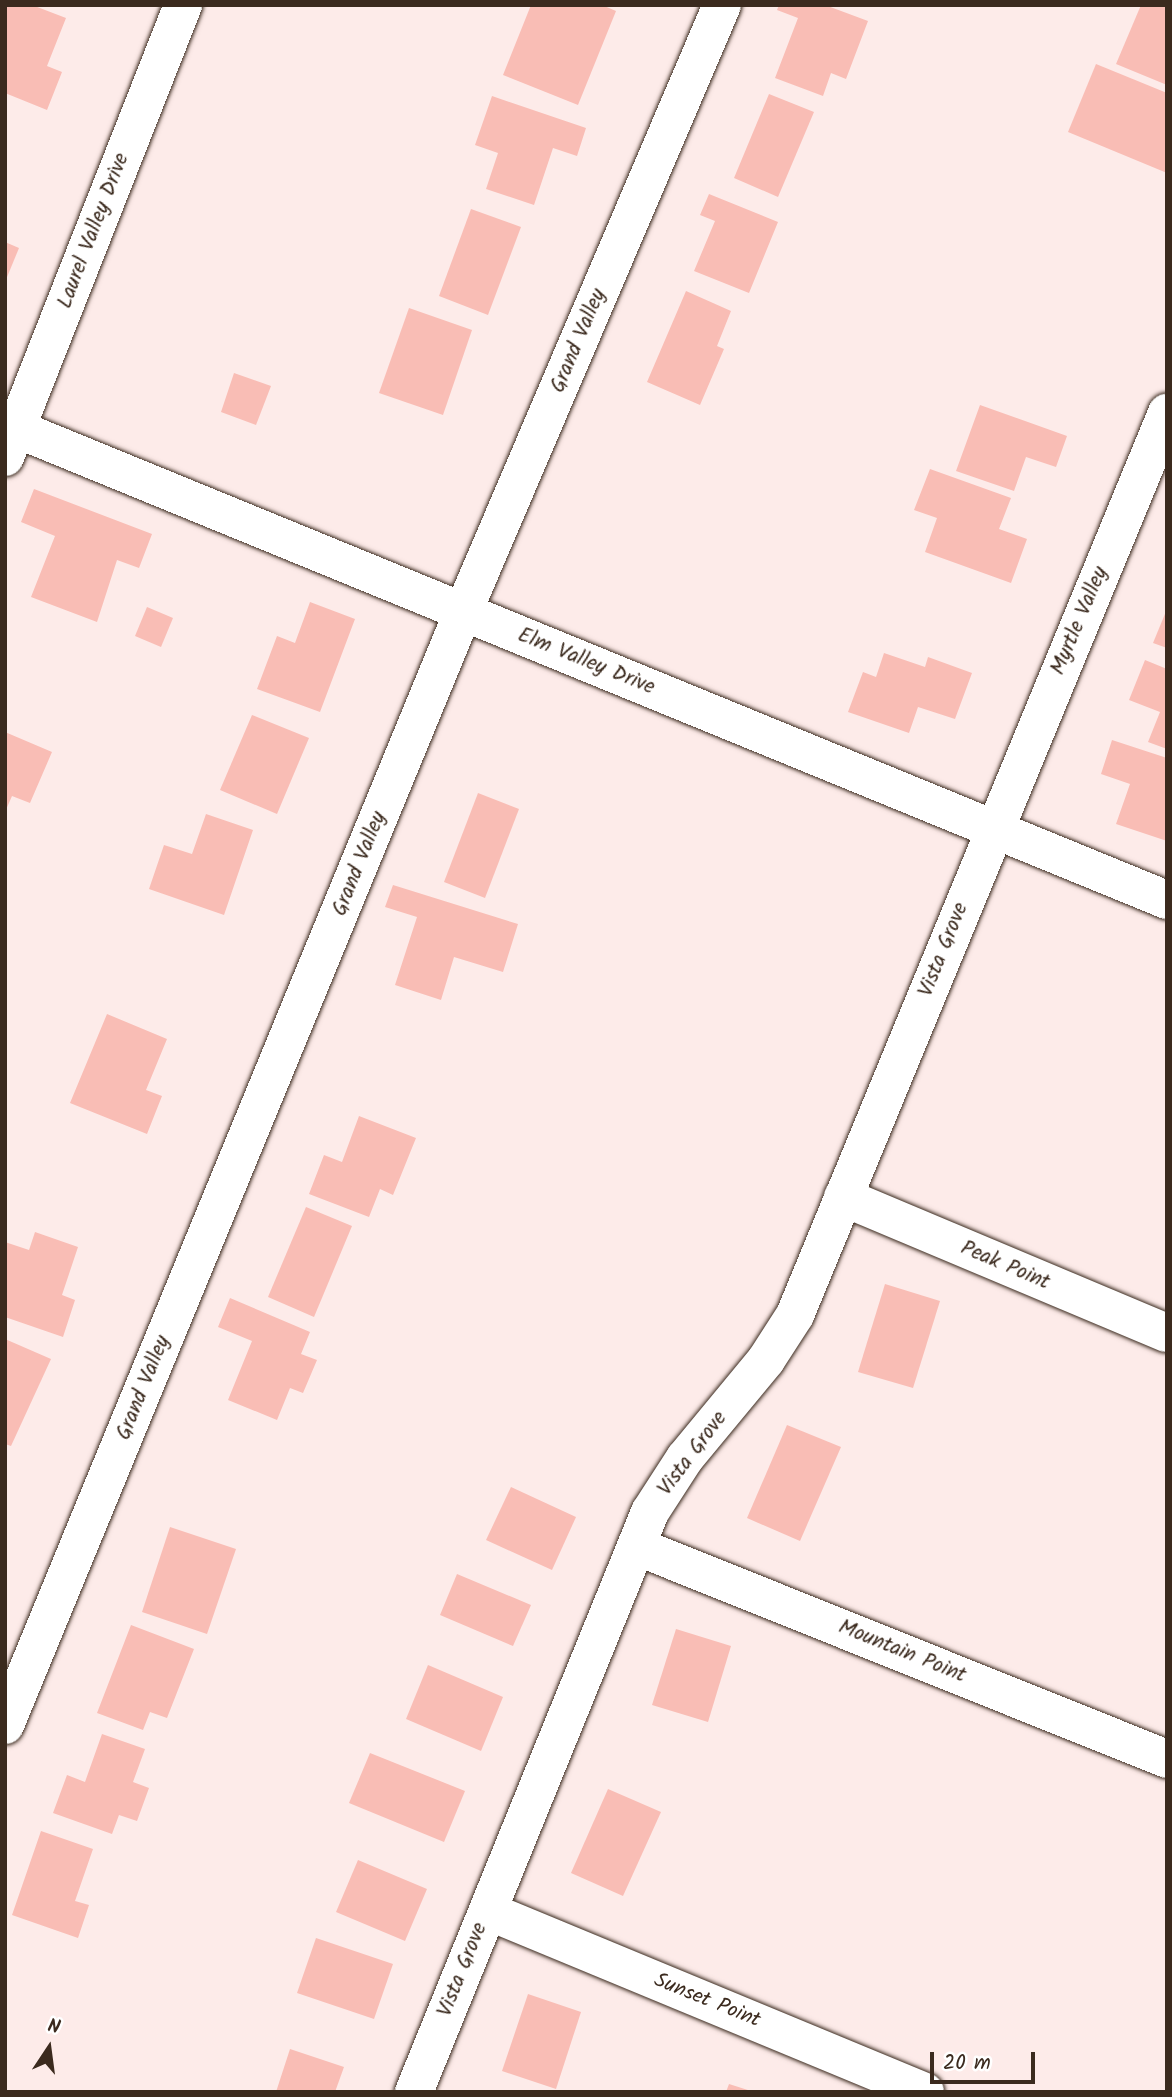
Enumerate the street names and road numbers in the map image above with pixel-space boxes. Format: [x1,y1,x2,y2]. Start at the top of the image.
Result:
street label: Laurel Valley Drive [53,150,135,312]
street label: Grand Valley [546,285,612,397]
street label: Myrtle Valley [1046,563,1114,679]
street label: Elm Valley Drive [514,623,658,701]
street label: Grand Valley [328,808,392,920]
street label: Vista Grove [914,899,974,1001]
street label: Peak Point [957,1236,1053,1296]
street label: Grand Valley [112,1332,176,1444]
street label: Vista Grove [653,1407,733,1501]
street label: Mountain Point [835,1615,969,1689]
street label: Vista Grove [433,1919,493,2021]
street label: Sunset Point [650,1968,764,2034]

